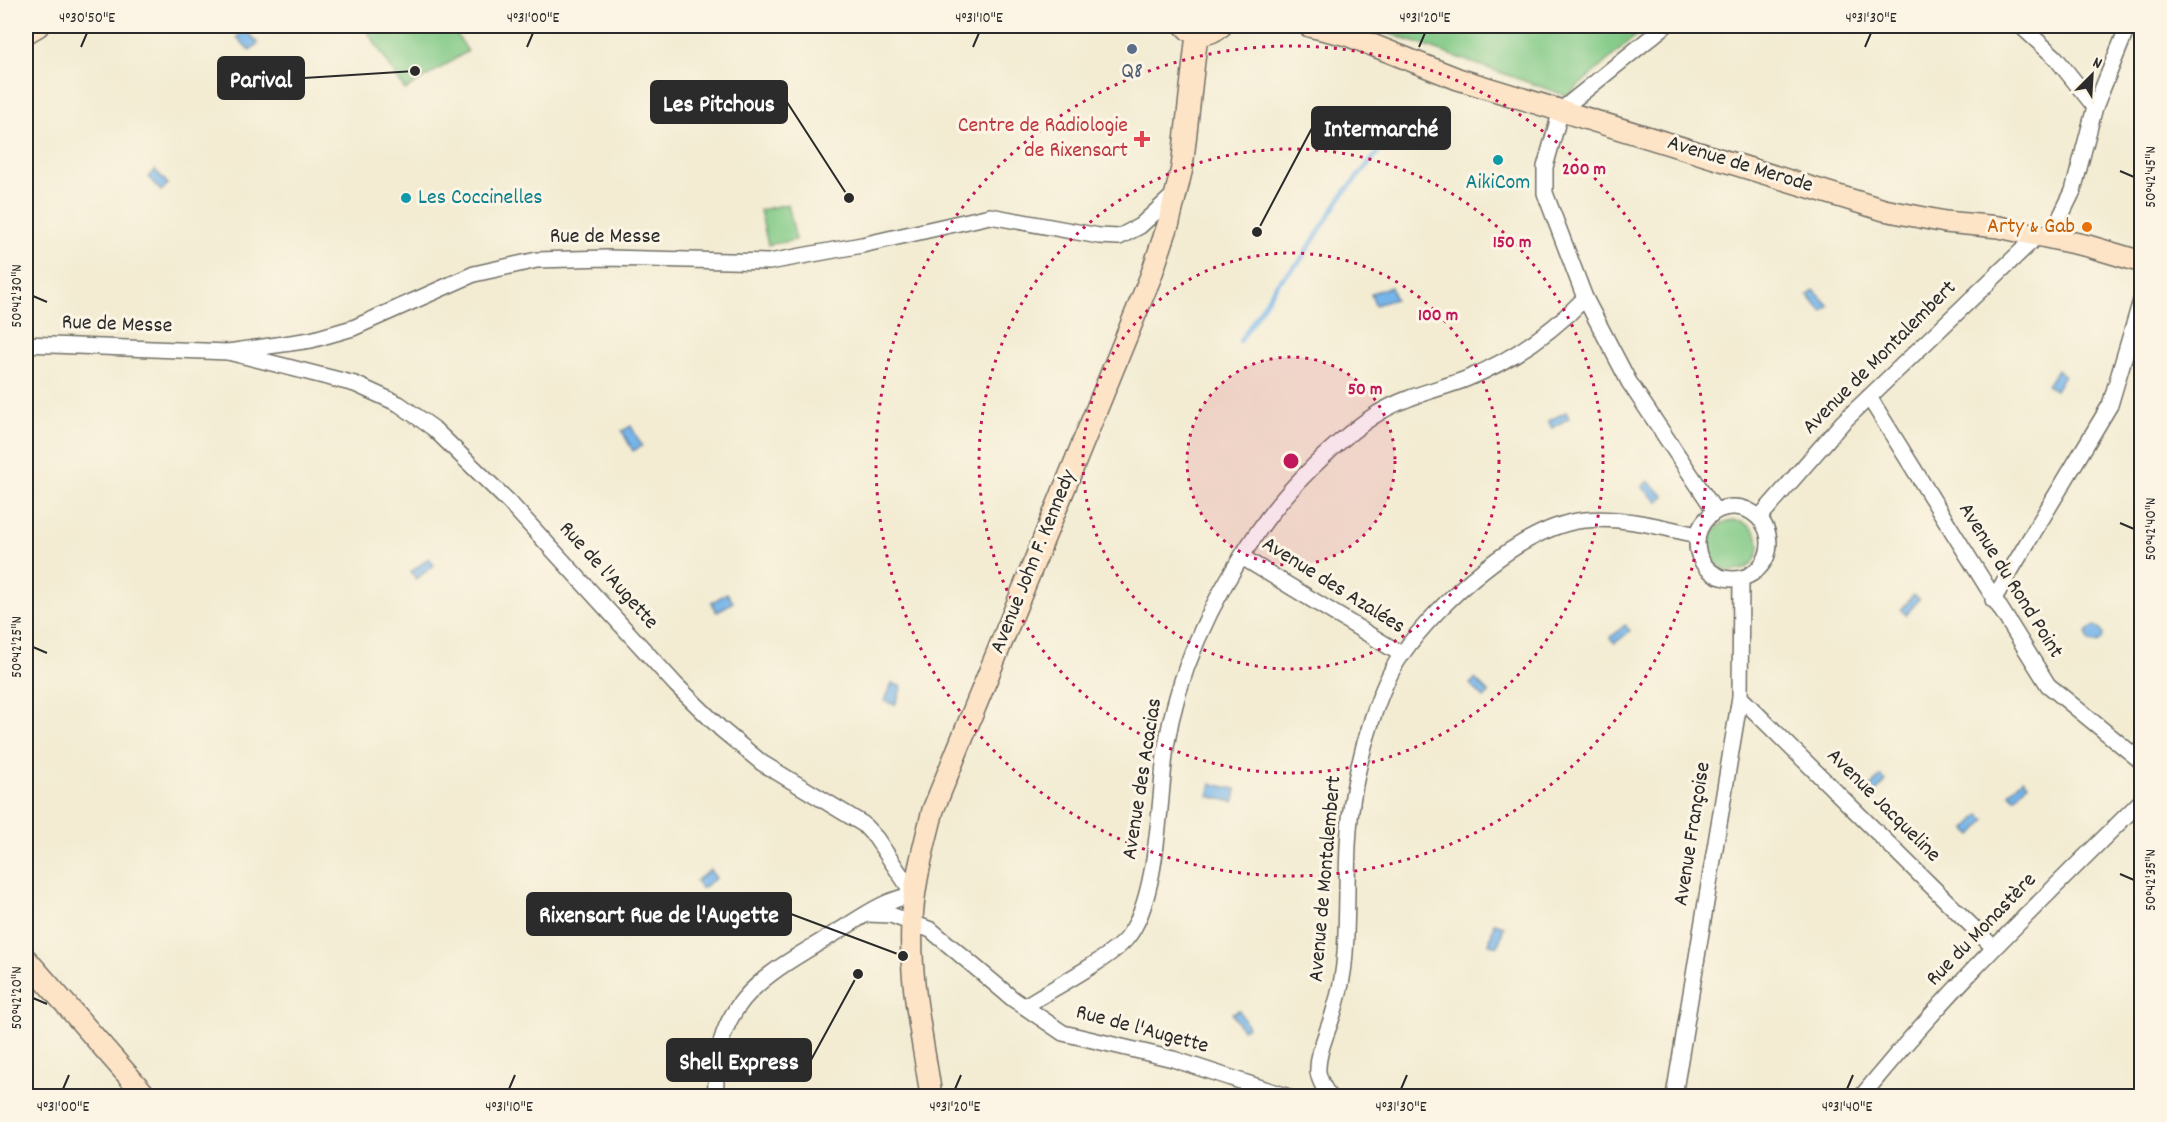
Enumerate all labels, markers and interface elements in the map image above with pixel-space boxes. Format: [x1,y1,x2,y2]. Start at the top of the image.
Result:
text: 4°30'50"E [59,8,115,30]
text: 4°31'00"E [507,8,559,30]
text: 4°31'10"E [955,8,1003,30]
text: 4°31'20"E [1400,8,1451,30]
text: 4°31'30"E [1846,8,1897,30]
marker: Q8 [1125,42,1139,56]
north arrow [2062,45,2122,105]
text: N [2089,51,2105,76]
callout: Parival [218,57,304,99]
place label: Q8 [1121,57,1143,88]
text: Parival [230,65,292,99]
callout: Les Pitchous [651,81,787,123]
text: Les Pitchous [663,89,775,123]
callout: Intermarché [1312,107,1450,149]
place label: Centre de Radiologie de Rixensart [958,111,1128,167]
text: Intermarché [1324,114,1438,148]
street label: Avenue de Merode [1663,128,1817,202]
marker: Centre de Radiologie de Rixensart [1133,130,1151,148]
text: 50°42'45"N [2141,146,2163,208]
marker: AikiCom [1491,153,1505,167]
text: 200 m [1562,158,1606,183]
place label: AikiCom [1466,168,1530,199]
place label: Les Coccinelles [418,183,543,214]
marker: Les Coccinelles [399,191,413,205]
place label: Arty & Gab [1987,212,2075,243]
marker: Arty & Gab [2080,220,2094,234]
street label: Rue de Messe [550,222,660,253]
text: 150 m [1493,231,1531,256]
text: 50°42'30"N [7,264,29,328]
street label: Avenue de Montalembert [1796,274,1964,442]
text: 100 m [1418,304,1458,329]
street label: Rue de Messe [61,308,173,342]
text: 50 m [1348,378,1382,403]
centre of rings [1281,451,1301,471]
street label: Avenue John F. Kennedy [983,464,1085,659]
street label: Avenue du Rond Point [1950,497,2070,665]
text: 50°42'40"N [2141,498,2163,560]
street label: Rue de l'Augette [551,515,665,637]
street label: Avenue des Azalées [1255,529,1411,643]
text: 50°42'25"N [7,616,29,678]
street label: Avenue des Acacias [1115,696,1171,862]
street label: Avenue Jacqueline [1819,742,1947,870]
street label: Avenue Françoise [1666,760,1720,908]
street label: Avenue de Montalembert [1302,775,1350,983]
text: 50°42'35"N [2141,849,2163,911]
street label: Rue du Monastère [1920,866,2044,994]
callout: Rixensart Rue de l'Augette [527,893,791,935]
text: Rixensart Rue de l'Augette [539,900,779,934]
text: 50°42'20"N [7,966,29,1030]
street label: Rue de l'Augette [1072,997,1212,1063]
callout: Shell Express [667,1039,811,1081]
text: Shell Express [679,1047,799,1081]
text: 4°31'00"E [37,1097,89,1119]
text: 4°31'10"E [485,1097,533,1119]
text: 4°31'20"E [930,1097,981,1119]
text: 4°31'30"E [1376,1097,1427,1119]
text: 4°31'40"E [1822,1097,1872,1119]

